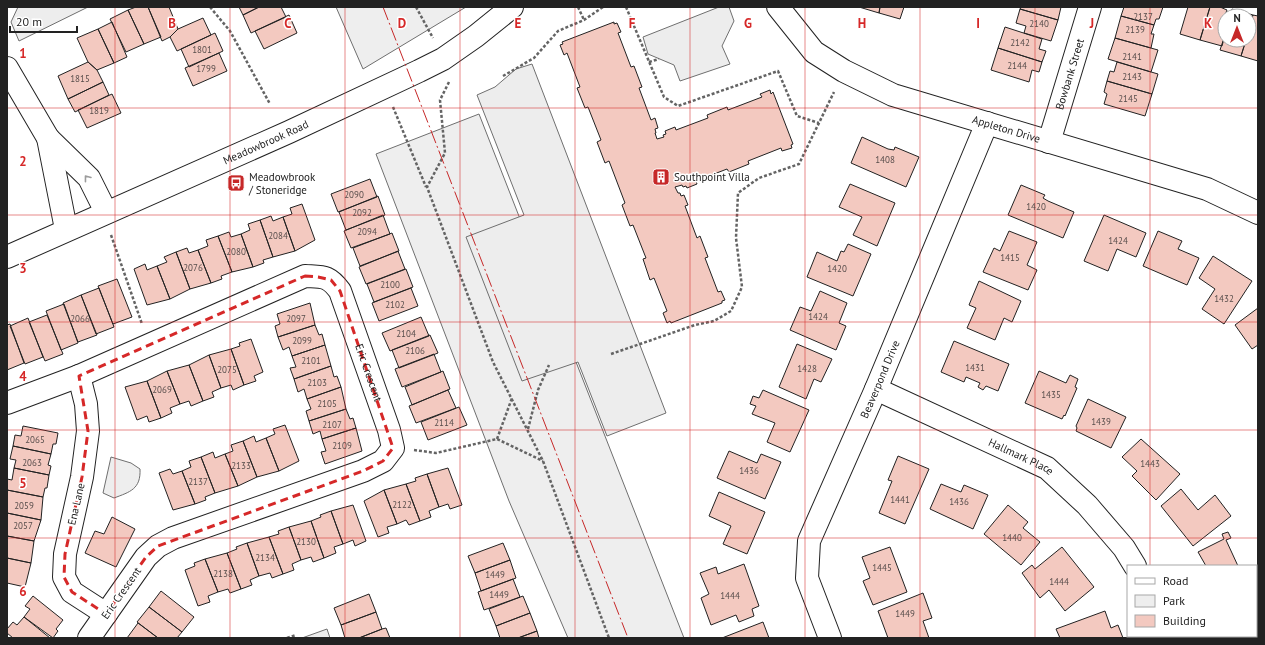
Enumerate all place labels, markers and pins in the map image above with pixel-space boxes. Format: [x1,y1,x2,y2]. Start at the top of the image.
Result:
building icon: Southpoint Villa [651,167,671,187]
place label: Meadowbrook / Stoneridge [248,170,316,197]
place label: Southpoint Villa [674,170,750,184]
bus stop icon: Meadowbrook / Stoneridge [226,173,246,193]

